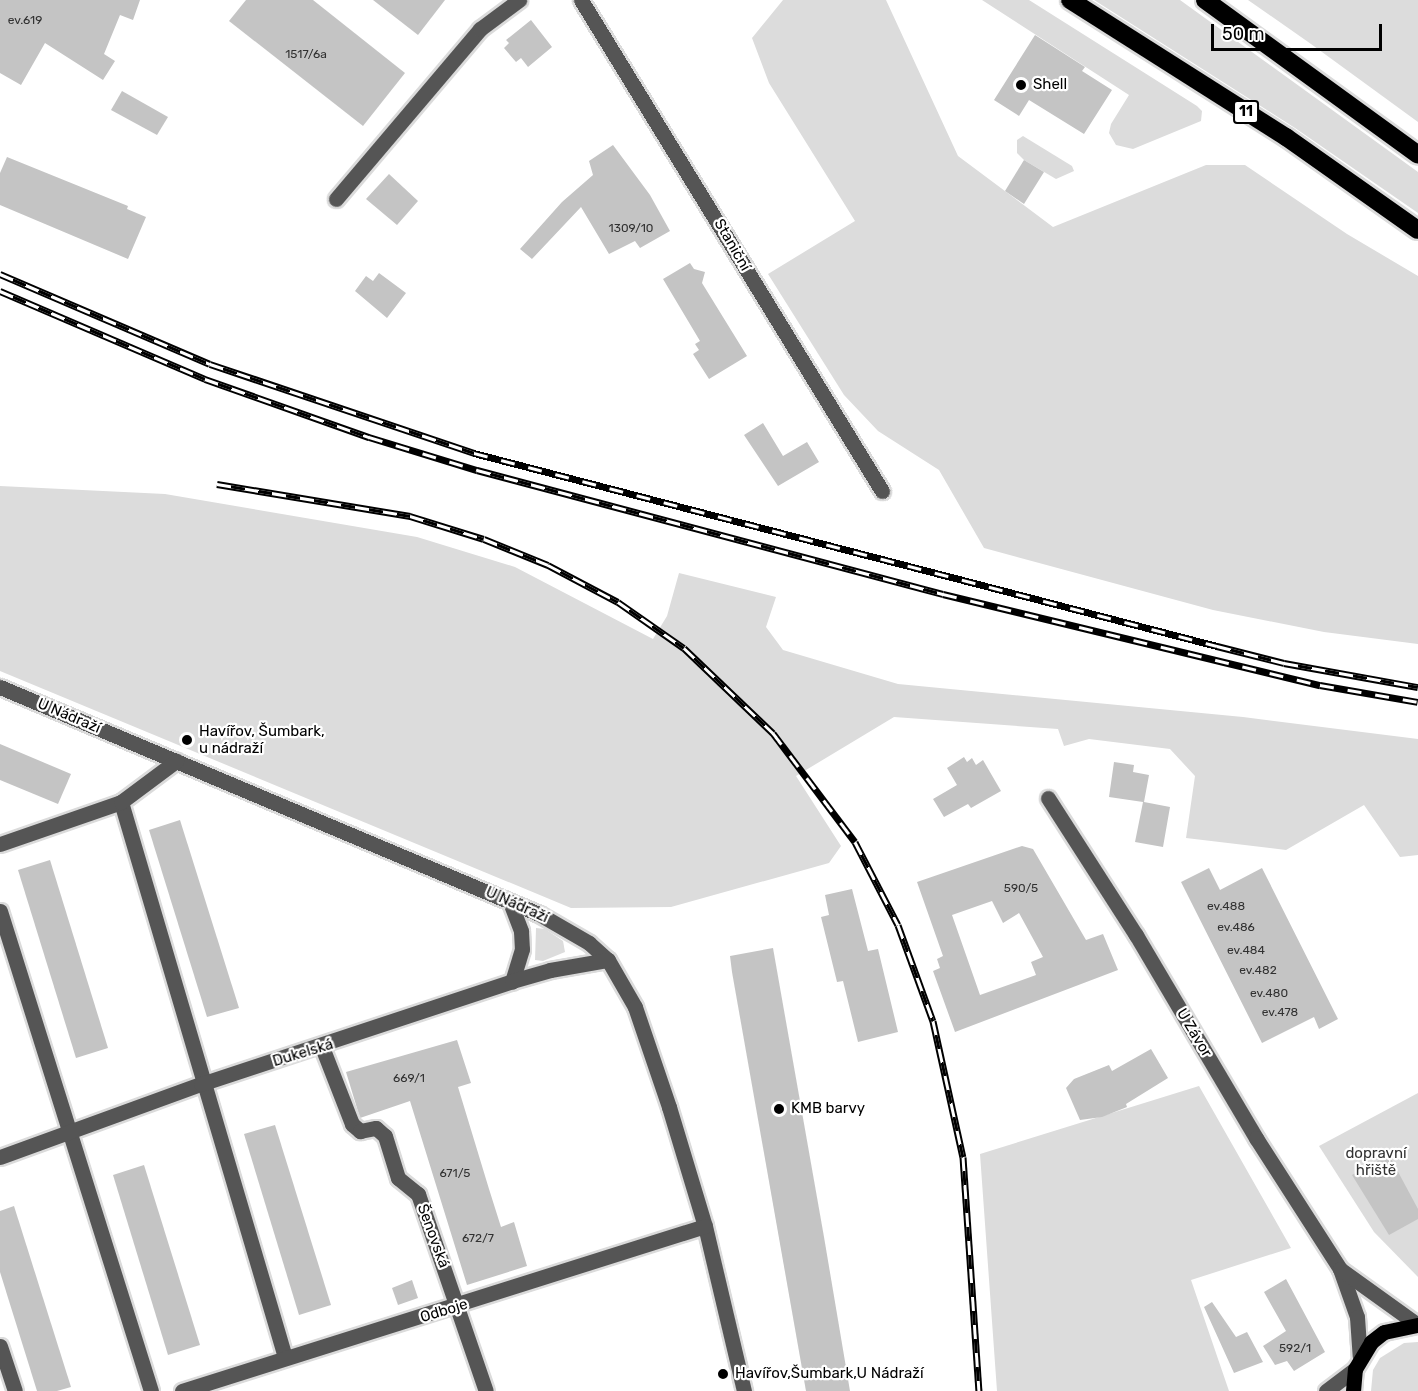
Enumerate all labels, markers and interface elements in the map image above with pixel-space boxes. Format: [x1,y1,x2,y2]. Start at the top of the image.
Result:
scale bar [1214,12,1385,50]
house number: ev.619 [8,14,42,28]
text: 50 m [1222,23,1265,45]
house number: 1517/6a [285,48,327,62]
place label: Shell [1033,76,1067,94]
marker: Shell [1014,78,1028,92]
road number: 11 [1232,101,1260,123]
street label: Staniční [710,216,754,274]
house number: 1309/10 [609,222,653,236]
street label: U Nádraží [35,695,103,737]
place label: Havířov, Šumbark, u nádraží [199,722,325,757]
marker: Havířov, Šumbark, u nádraží [180,733,194,747]
house number: 590/5 [1004,882,1038,896]
street label: U Nádraží [483,883,551,927]
house number: ev.488 [1207,900,1245,914]
house number: ev.486 [1217,921,1255,935]
house number: ev.484 [1227,944,1265,958]
house number: ev.482 [1239,964,1277,978]
house number: ev.480 [1250,987,1288,1001]
street label: U Závor [1172,1005,1216,1061]
house number: ev.478 [1262,1006,1298,1020]
street label: Dukelská [271,1035,335,1071]
house number: 669/1 [393,1072,425,1086]
place label: KMB barvy [791,1100,865,1118]
marker: KMB barvy [772,1102,786,1116]
park label: dopravní hřiště [1345,1144,1407,1179]
house number: 671/5 [439,1167,471,1181]
street label: Šenovská [413,1202,453,1270]
house number: 672/7 [462,1232,494,1246]
street label: Odboje [418,1295,470,1327]
house number: 592/1 [1279,1342,1311,1356]
place label: Havířov,Šumbark,U Nádraží [735,1365,924,1383]
marker: Havířov,Šumbark,U Nádraží [716,1367,730,1381]

